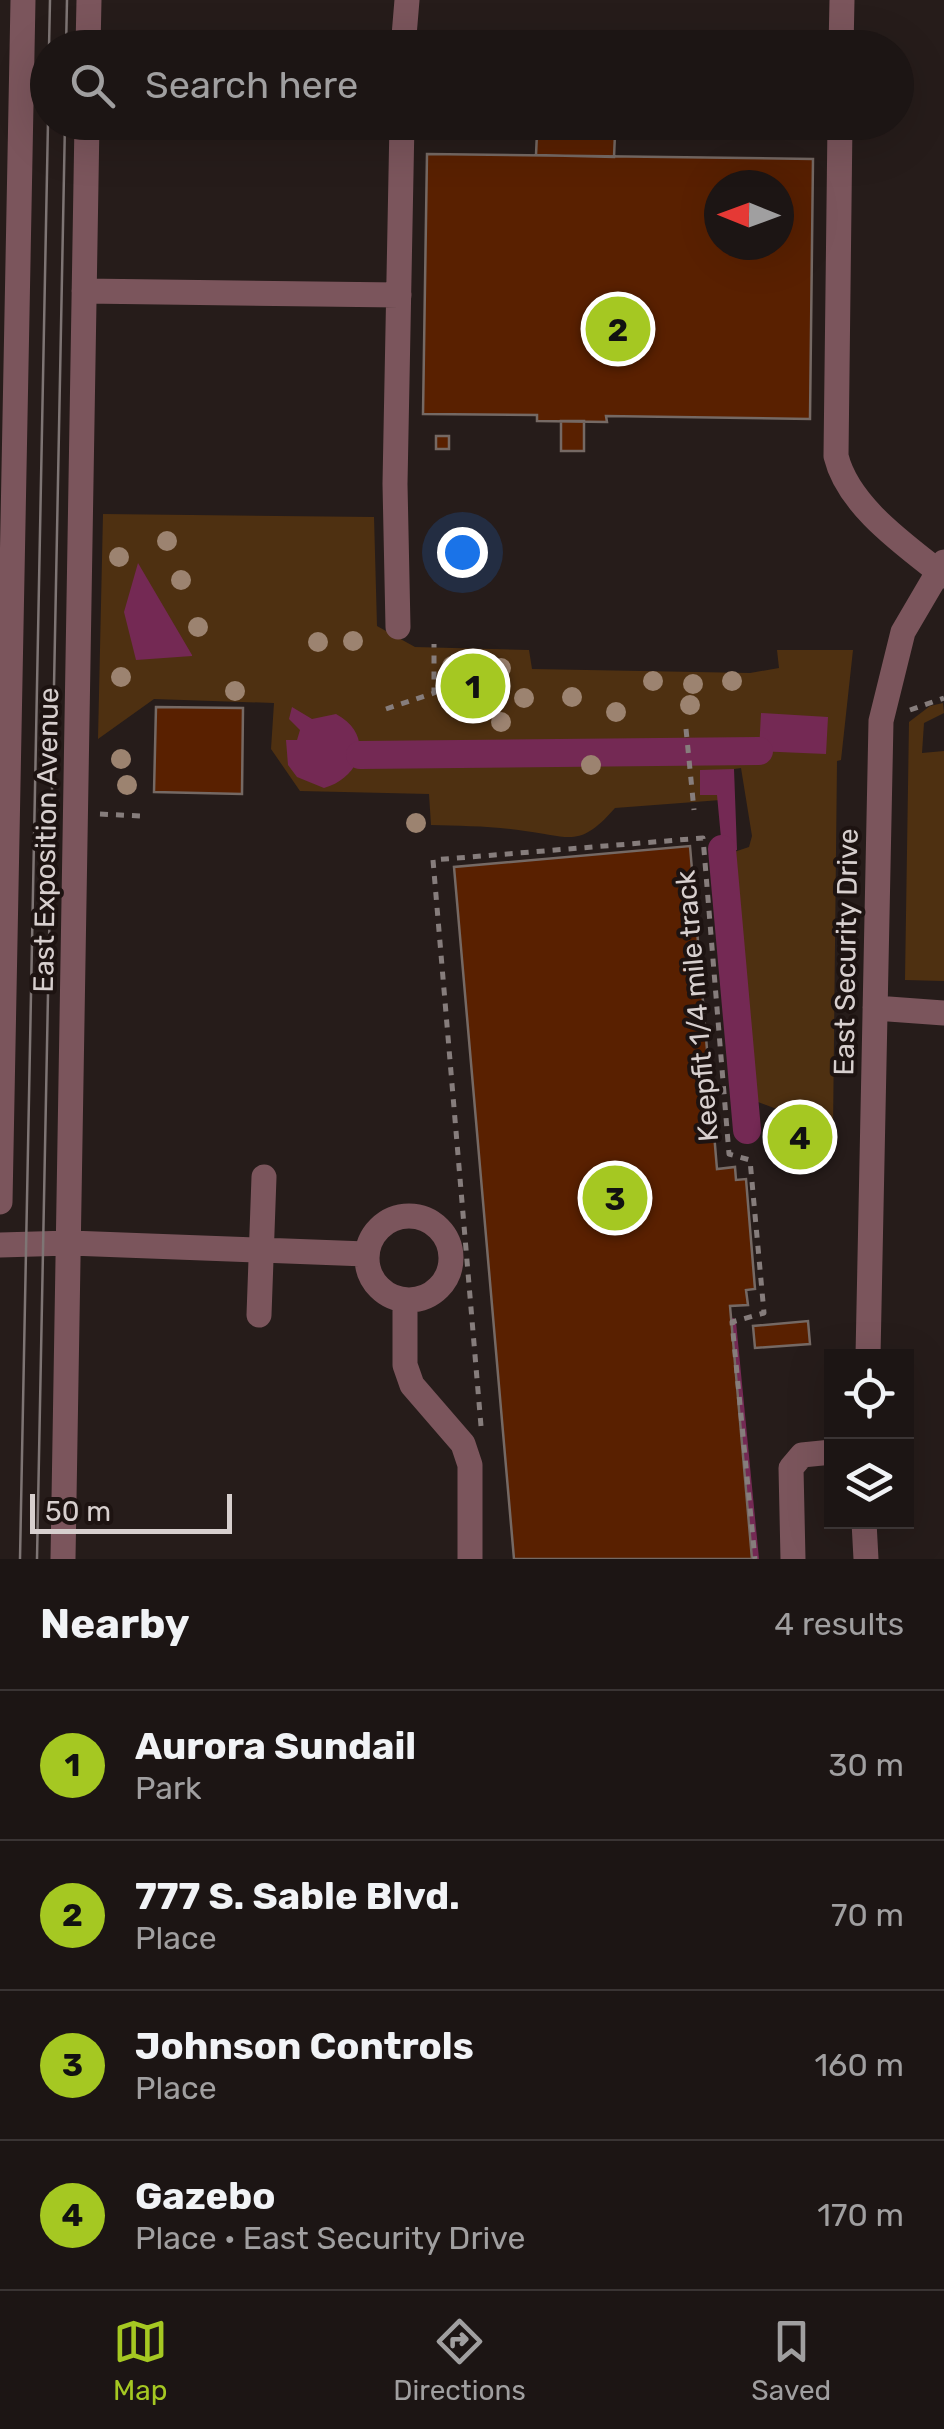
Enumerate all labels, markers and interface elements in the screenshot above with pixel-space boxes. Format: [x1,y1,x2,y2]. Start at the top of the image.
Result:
search box [30,30,914,140]
icon: search [65,58,120,113]
text: Search here [145,62,358,108]
north arrow [704,170,794,260]
pin: 2 [586,292,650,366]
your location [437,527,488,578]
pin: 1 [440,648,506,724]
street label: East Exposition Avenue [27,687,65,993]
street label: East Security Drive [827,828,865,1076]
street label: Keepfit 1/4 mile track [669,868,725,1143]
pin: 4 [768,1100,832,1174]
pin: 3 [582,1160,648,1236]
map controls [824,1349,914,1529]
button: locate [824,1349,914,1439]
button: layers [824,1439,914,1529]
scale bar [30,1489,232,1534]
text: 50 m [45,1495,111,1528]
text: Nearby [40,1599,190,1649]
text: 4 results [774,1605,904,1643]
text: Aurora Sundail [135,1723,416,1769]
text: 1 [65,1746,80,1784]
text: 30 m [828,1746,904,1784]
text: Park [135,1769,202,1807]
text: 777 S. Sable Blvd. [135,1873,460,1919]
text: 2 [62,1896,83,1934]
text: 70 m [831,1896,904,1934]
text: Place [135,1919,217,1957]
text: Johnson Controls [135,2023,474,2069]
text: 3 [62,2046,83,2084]
text: 160 m [814,2046,904,2084]
text: Place [135,2069,217,2107]
text: Gazebo [135,2173,275,2219]
text: 4 [62,2196,83,2234]
text: 170 m [817,2196,904,2234]
text: Place · East Security Drive [135,2219,525,2257]
tab: Map [113,2314,168,2407]
tab: Directions [393,2314,526,2407]
tab: Saved [751,2314,831,2407]

